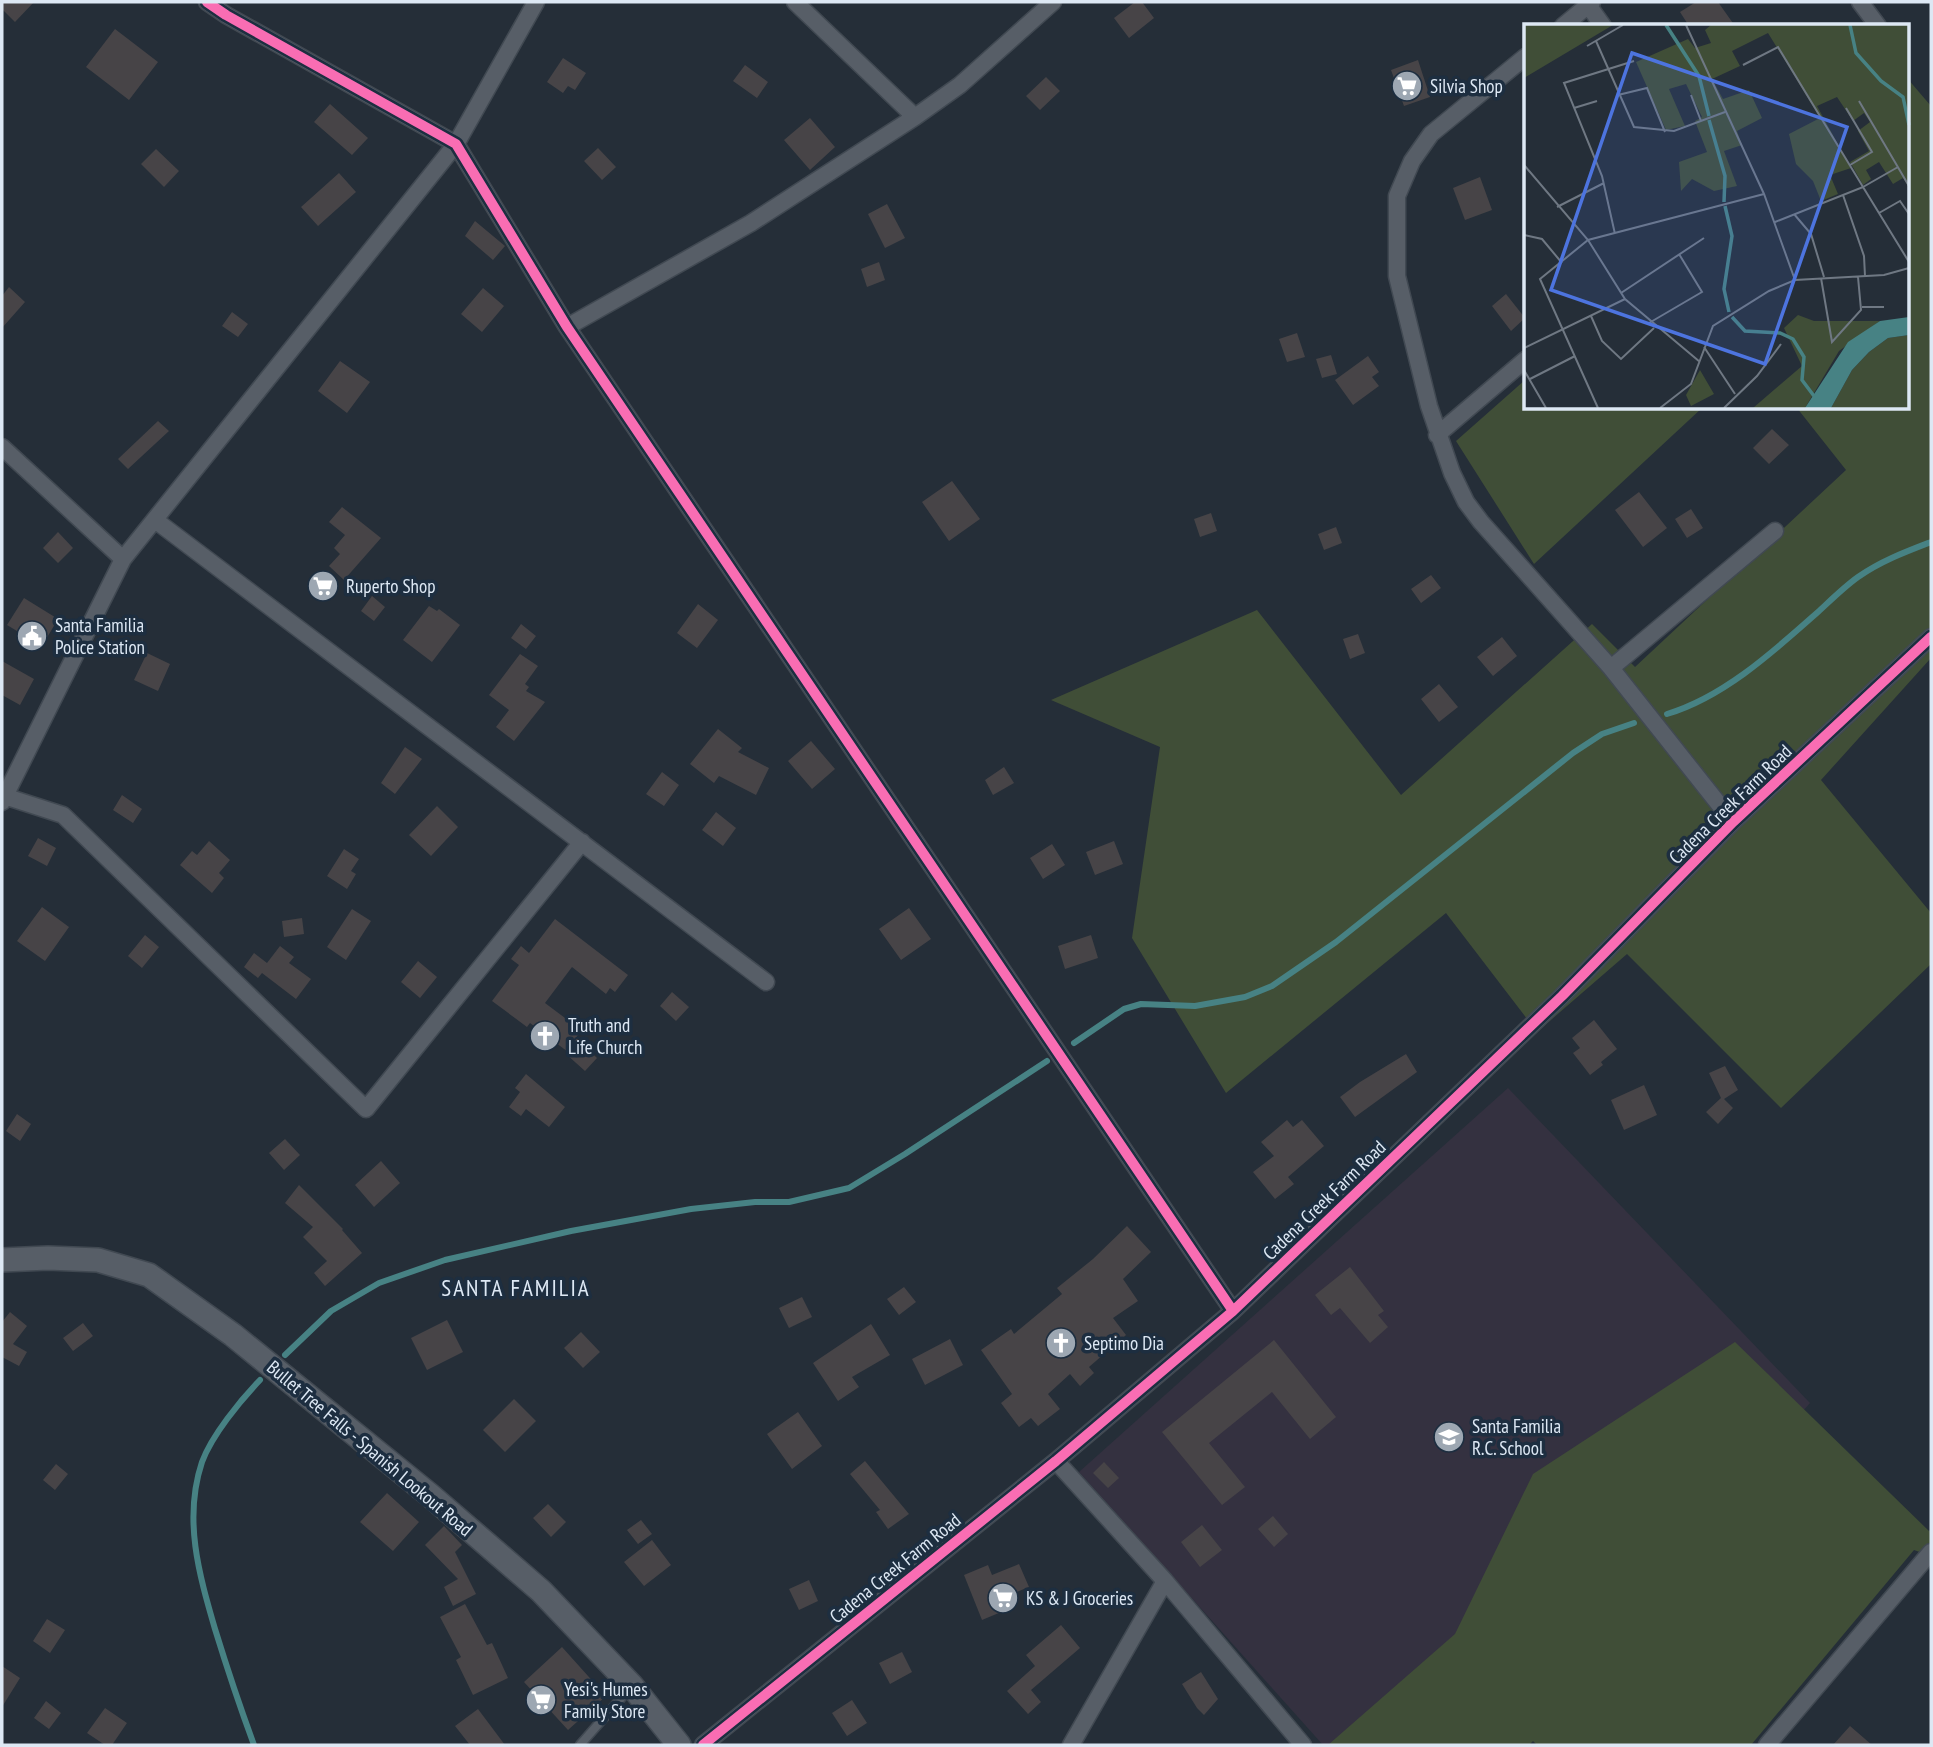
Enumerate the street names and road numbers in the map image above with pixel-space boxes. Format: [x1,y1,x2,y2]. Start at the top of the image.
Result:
street label: Cadena Creek Farm Road [1663,739,1797,869]
street label: Cadena Creek Farm Road [1257,1135,1391,1265]
street label: Bullet Tree Falls - Spanish Lookout Road [262,1355,478,1541]
street label: Cadena Creek Farm Road [825,1508,965,1628]

